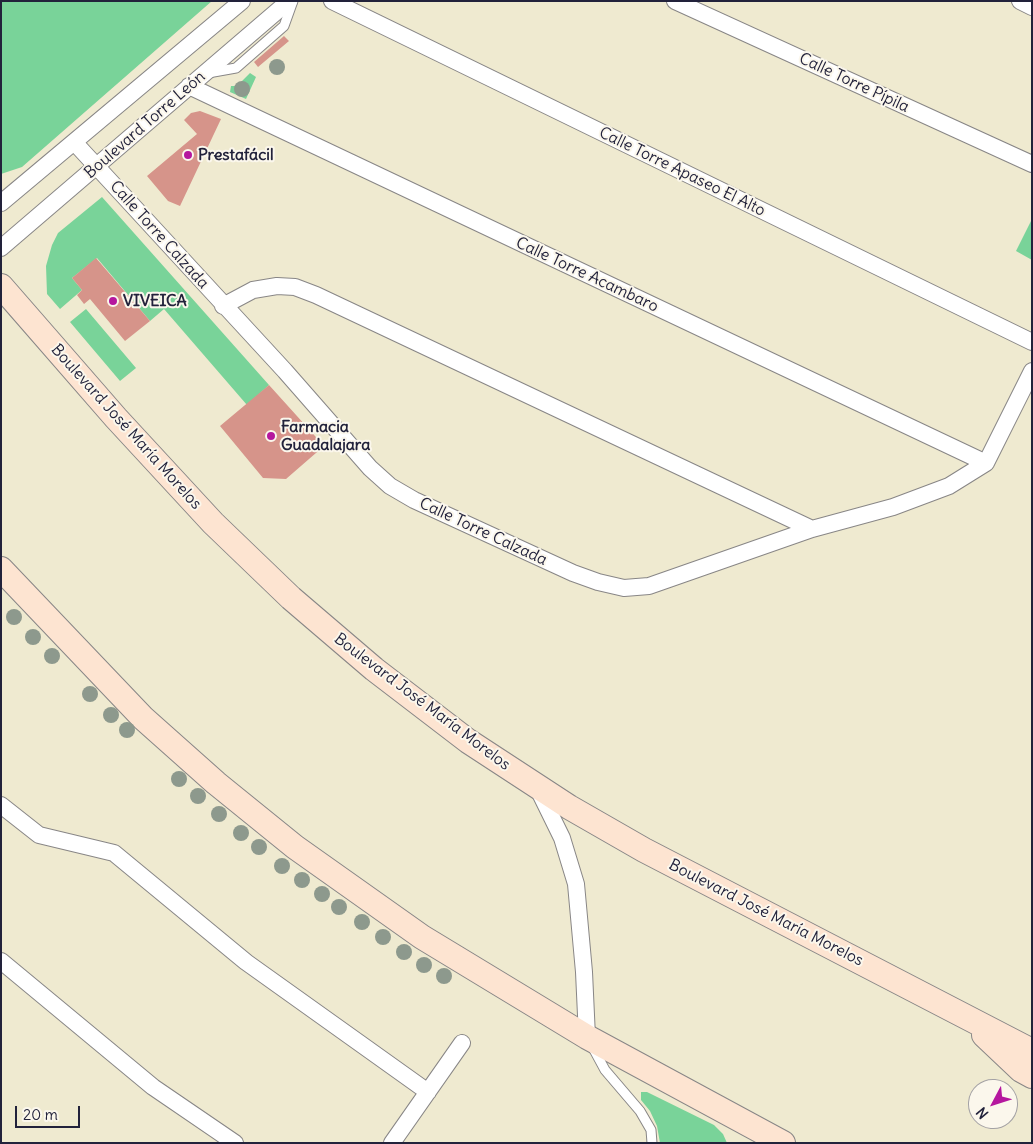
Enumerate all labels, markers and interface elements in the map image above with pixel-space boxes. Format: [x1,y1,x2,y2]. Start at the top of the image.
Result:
street label: Calle Torre Pípila [796,49,912,117]
street label: Boulevard Torre León [81,67,209,183]
street label: Calle Torre Apaseo El Alto [596,123,768,221]
place label: Prestafácil [198,145,273,165]
marker: Prestafácil [182,149,194,161]
street label: Calle Torre Calzada [105,177,213,293]
street label: Calle Torre Acambaro [513,233,661,317]
place label: VIVEICA [123,291,187,311]
marker: VIVEICA [107,295,119,307]
street label: Boulevard José María Morelos [47,340,205,514]
place label: Farmacia Guadalajara [281,417,370,455]
marker: Farmacia Guadalajara [265,430,277,442]
street label: Calle Torre Calzada [416,494,550,570]
street label: Boulevard José María Morelos [330,629,514,775]
street label: Boulevard José María Morelos [666,855,866,971]
north arrow [968,1079,1018,1129]
scale bar [18,1096,82,1128]
text: N [972,1104,992,1122]
text: 20 m [23,1105,58,1124]

